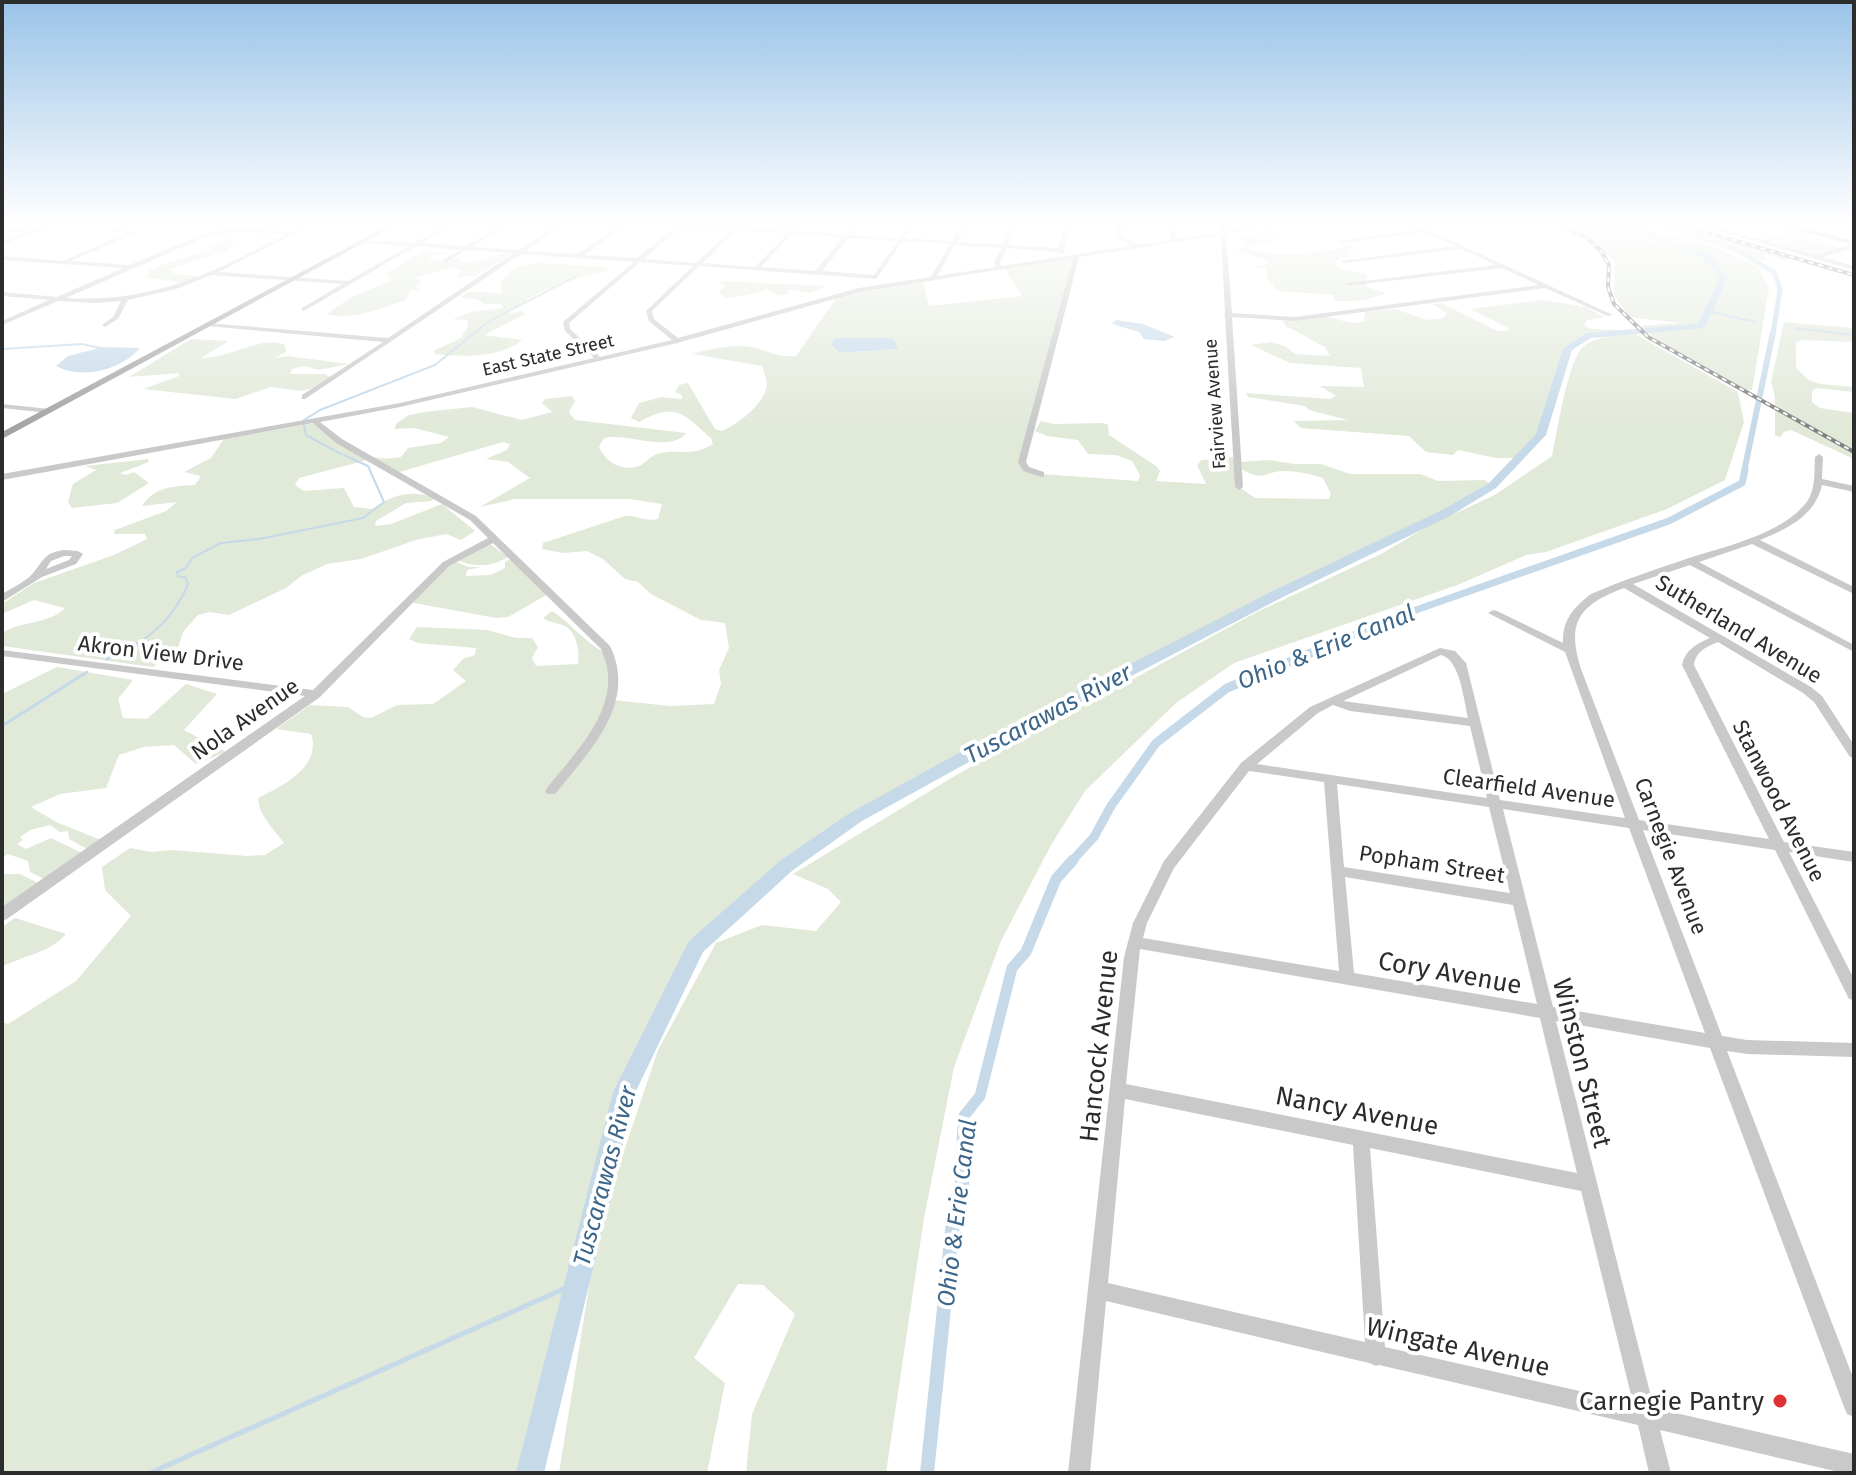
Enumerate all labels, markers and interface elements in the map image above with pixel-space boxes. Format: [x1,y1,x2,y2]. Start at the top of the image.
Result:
street label: East State Street [480,329,616,381]
street label: Fairview Avenue [1199,338,1231,470]
street label: Sutherland Avenue [1651,569,1827,689]
water label: Ohio & Erie Canal [1233,599,1419,695]
street label: Akron View Drive [77,629,245,677]
water label: Tuscarawas River [960,658,1137,770]
street label: Nola Avenue [186,672,304,766]
street label: Stanwood Avenue [1727,716,1831,886]
street label: Clearfield Avenue [1441,763,1617,813]
street label: Carnegie Avenue [1629,774,1713,938]
street label: Popham Street [1357,839,1507,889]
street label: Cory Avenue [1376,945,1524,1001]
street label: Hancock Avenue [1073,948,1125,1144]
street label: Winston Street [1546,975,1618,1151]
street label: Nancy Avenue [1273,1080,1441,1142]
water label: Tuscarawas River [568,1082,643,1269]
water label: Ohio & Erie Canal [932,1118,982,1308]
street label: Wingate Avenue [1363,1311,1553,1383]
place label: Carnegie Pantry [1579,1386,1764,1417]
marker: Carnegie Pantry [1771,1392,1789,1410]

